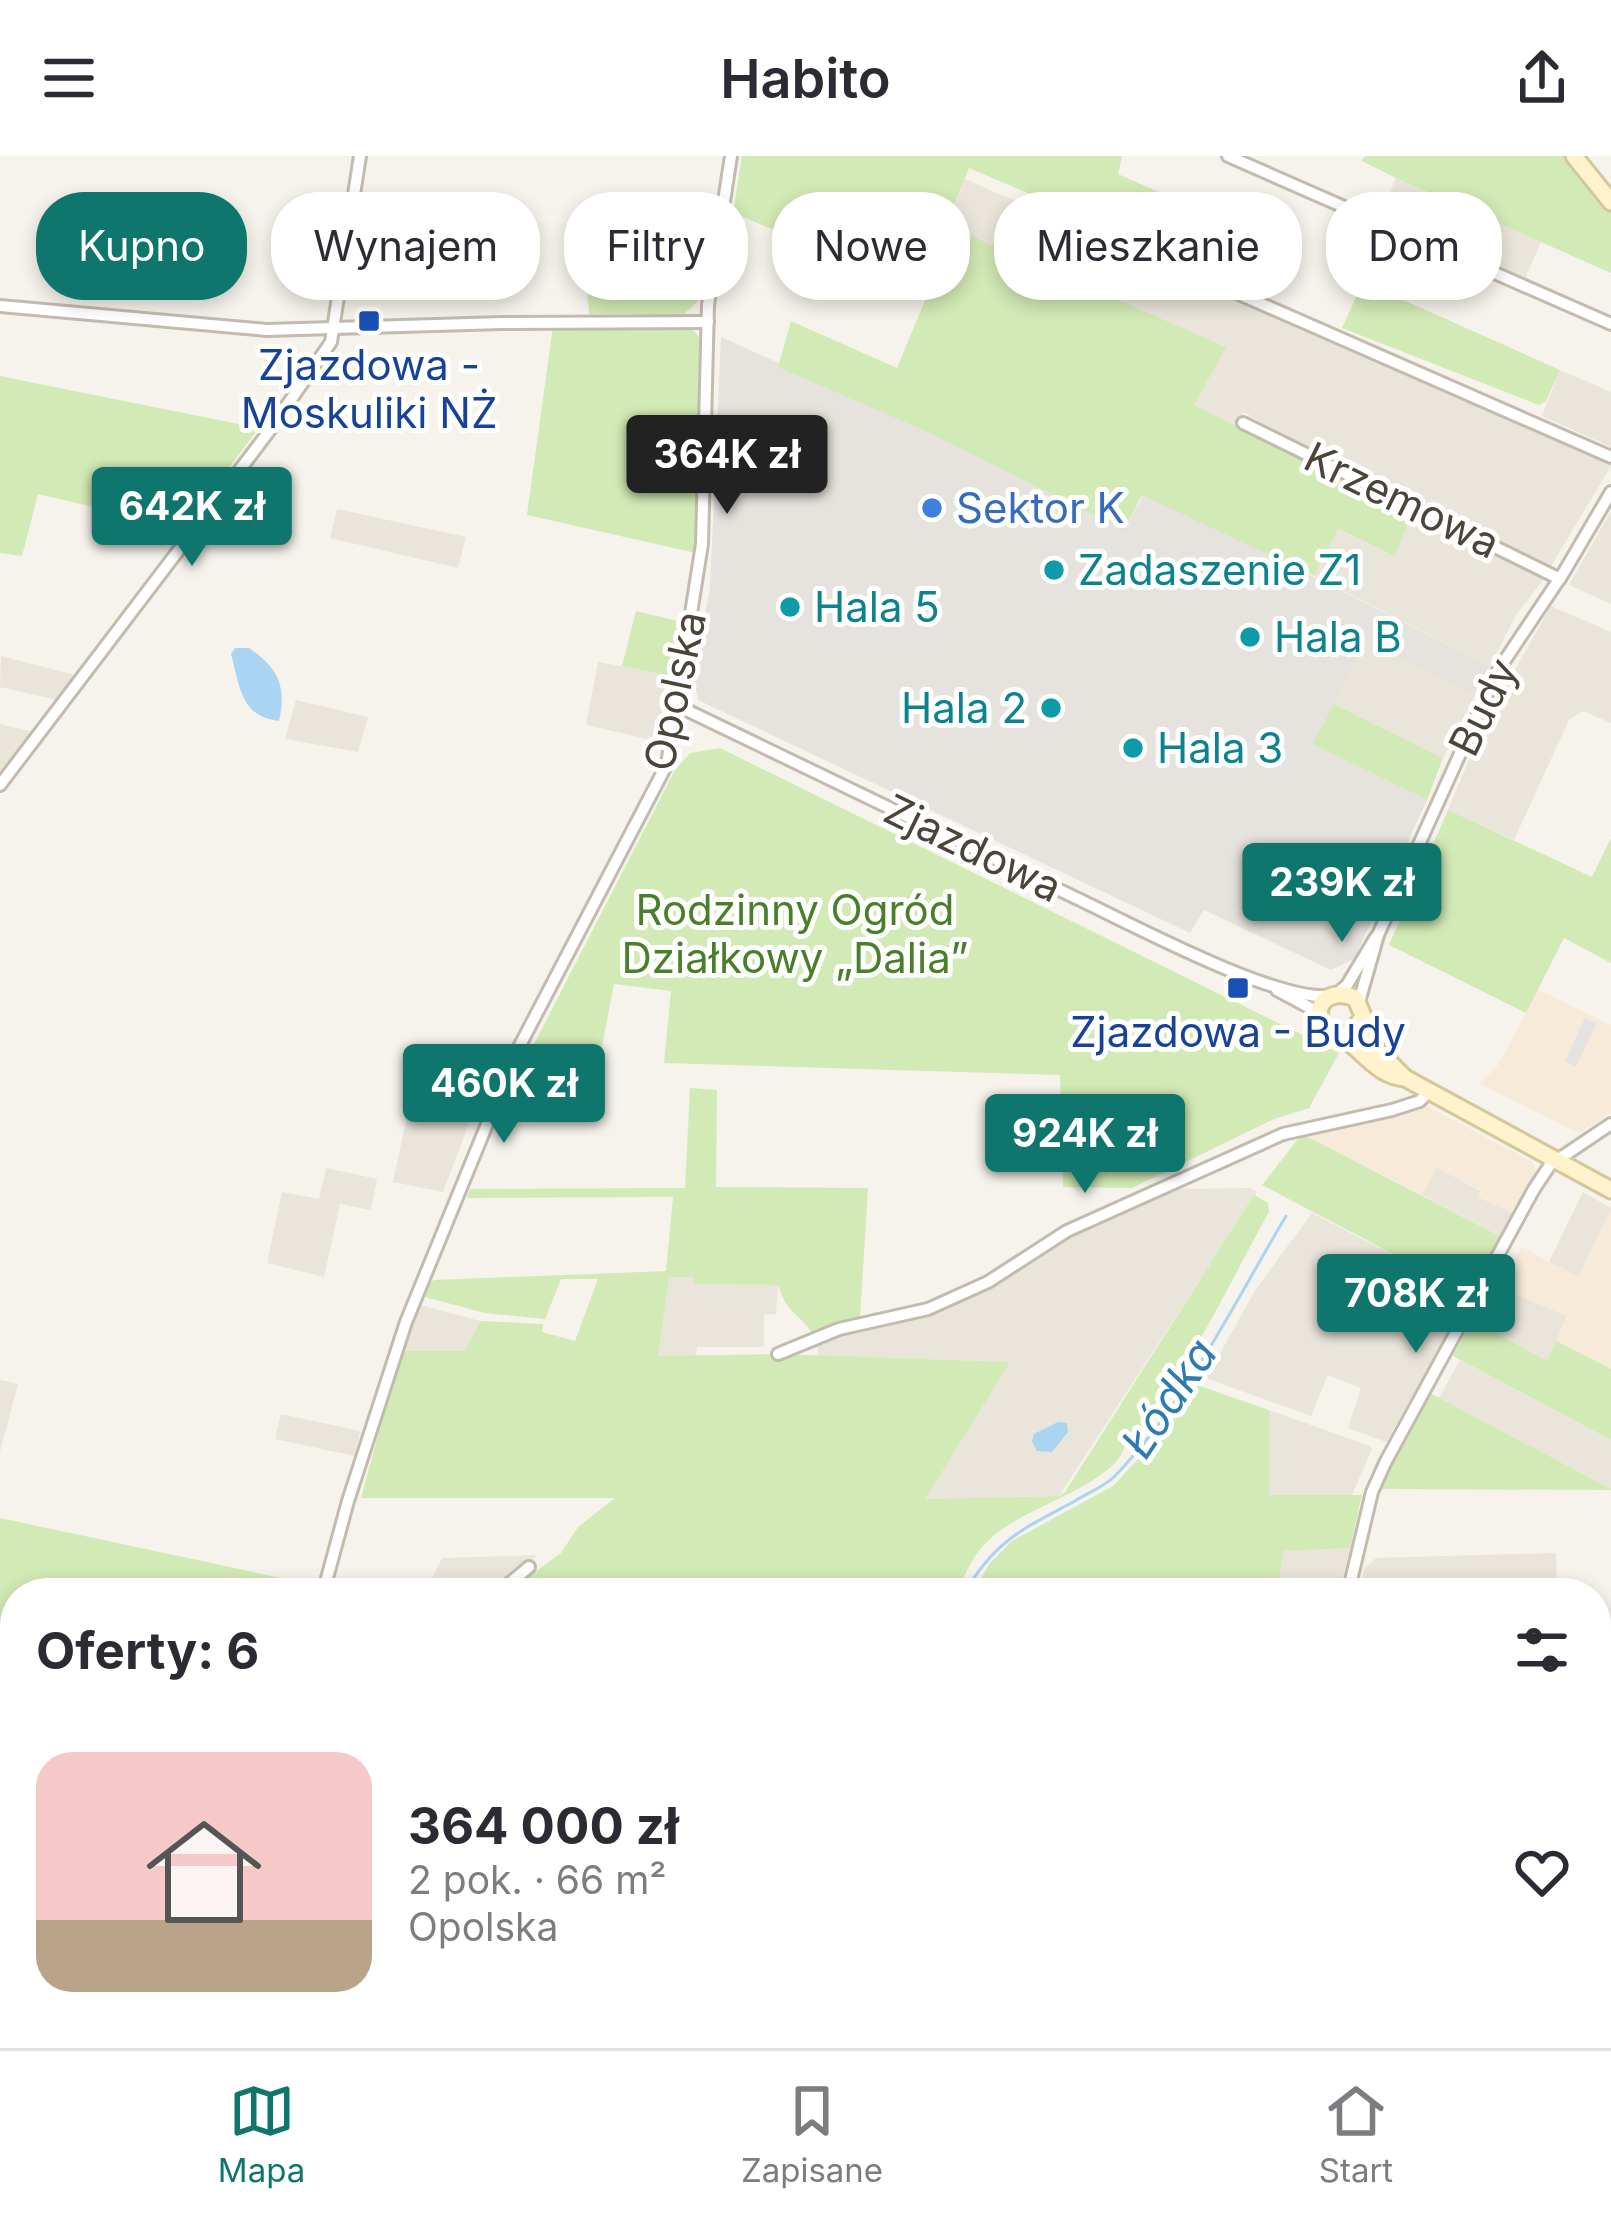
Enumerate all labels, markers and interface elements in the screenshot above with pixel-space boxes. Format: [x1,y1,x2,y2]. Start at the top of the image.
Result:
icon: menu [36,45,102,111]
icon: share [1509,45,1575,111]
text: Habito [720,46,891,111]
chip: Kupno [36,192,247,300]
chip: Wynajem [271,192,540,300]
chip: Filtry [564,192,748,300]
chip: Nowe [772,192,970,300]
chip: Mieszkanie [994,192,1302,300]
chip: Dom [1326,192,1502,300]
marker: Zjazdowa - Moskuliki NŻ [356,308,382,334]
place label: Zjazdowa - Moskuliki NŻ [241,339,497,438]
pin: 364K zł [616,415,838,517]
text: 364K zł [653,430,801,477]
street label: Krzemowa [1297,431,1508,569]
pin: 642K zł [81,467,303,569]
text: 642K zł [119,482,265,529]
place label: Sektor K [956,482,1125,533]
marker: Sektor K [919,495,945,521]
place label: Zadaszenie Z1 [1078,544,1361,595]
marker: Zadaszenie Z1 [1041,557,1067,583]
place label: Hala 5 [814,581,940,632]
marker: Hala 5 [777,594,803,620]
street label: Opolska [633,606,716,775]
place label: Hala B [1274,611,1402,662]
marker: Hala B [1237,624,1263,650]
street label: Budy [1437,650,1528,764]
place label: Hala 2 [901,682,1027,733]
marker: Hala 2 [1038,695,1064,721]
place label: Hala 3 [1157,722,1283,773]
marker: Hala 3 [1120,735,1146,761]
street label: Zjazdowa [876,783,1070,912]
pin: 239K zł [1231,843,1453,945]
text: 239K zł [1269,858,1415,905]
park label: Rodzinny Ogród Działkowy „Dalia” [622,884,968,983]
marker: Zjazdowa - Budy [1225,975,1251,1001]
place label: Zjazdowa - Budy [1070,1006,1406,1057]
pin: 460K zł [393,1044,615,1146]
text: 460K zł [430,1059,578,1106]
pin: 924K zł [974,1094,1196,1196]
text: 924K zł [1012,1109,1158,1156]
pin: 708K zł [1305,1254,1527,1356]
text: 708K zł [1344,1269,1488,1316]
water label: Łódka [1109,1328,1228,1468]
icon: filters [1509,1617,1575,1683]
text: Oferty: 6 [36,1620,259,1681]
text: 364 000 zł [408,1795,679,1856]
icon: home [132,1800,276,1944]
icon: heart [1509,1839,1575,1905]
text: 2 pok. · 66 m² [408,1856,667,1903]
text: Opolska [408,1903,558,1950]
tab: Mapa [218,2078,305,2190]
tab: Zapisane [741,2078,883,2190]
tab: Start [1319,2078,1393,2190]

